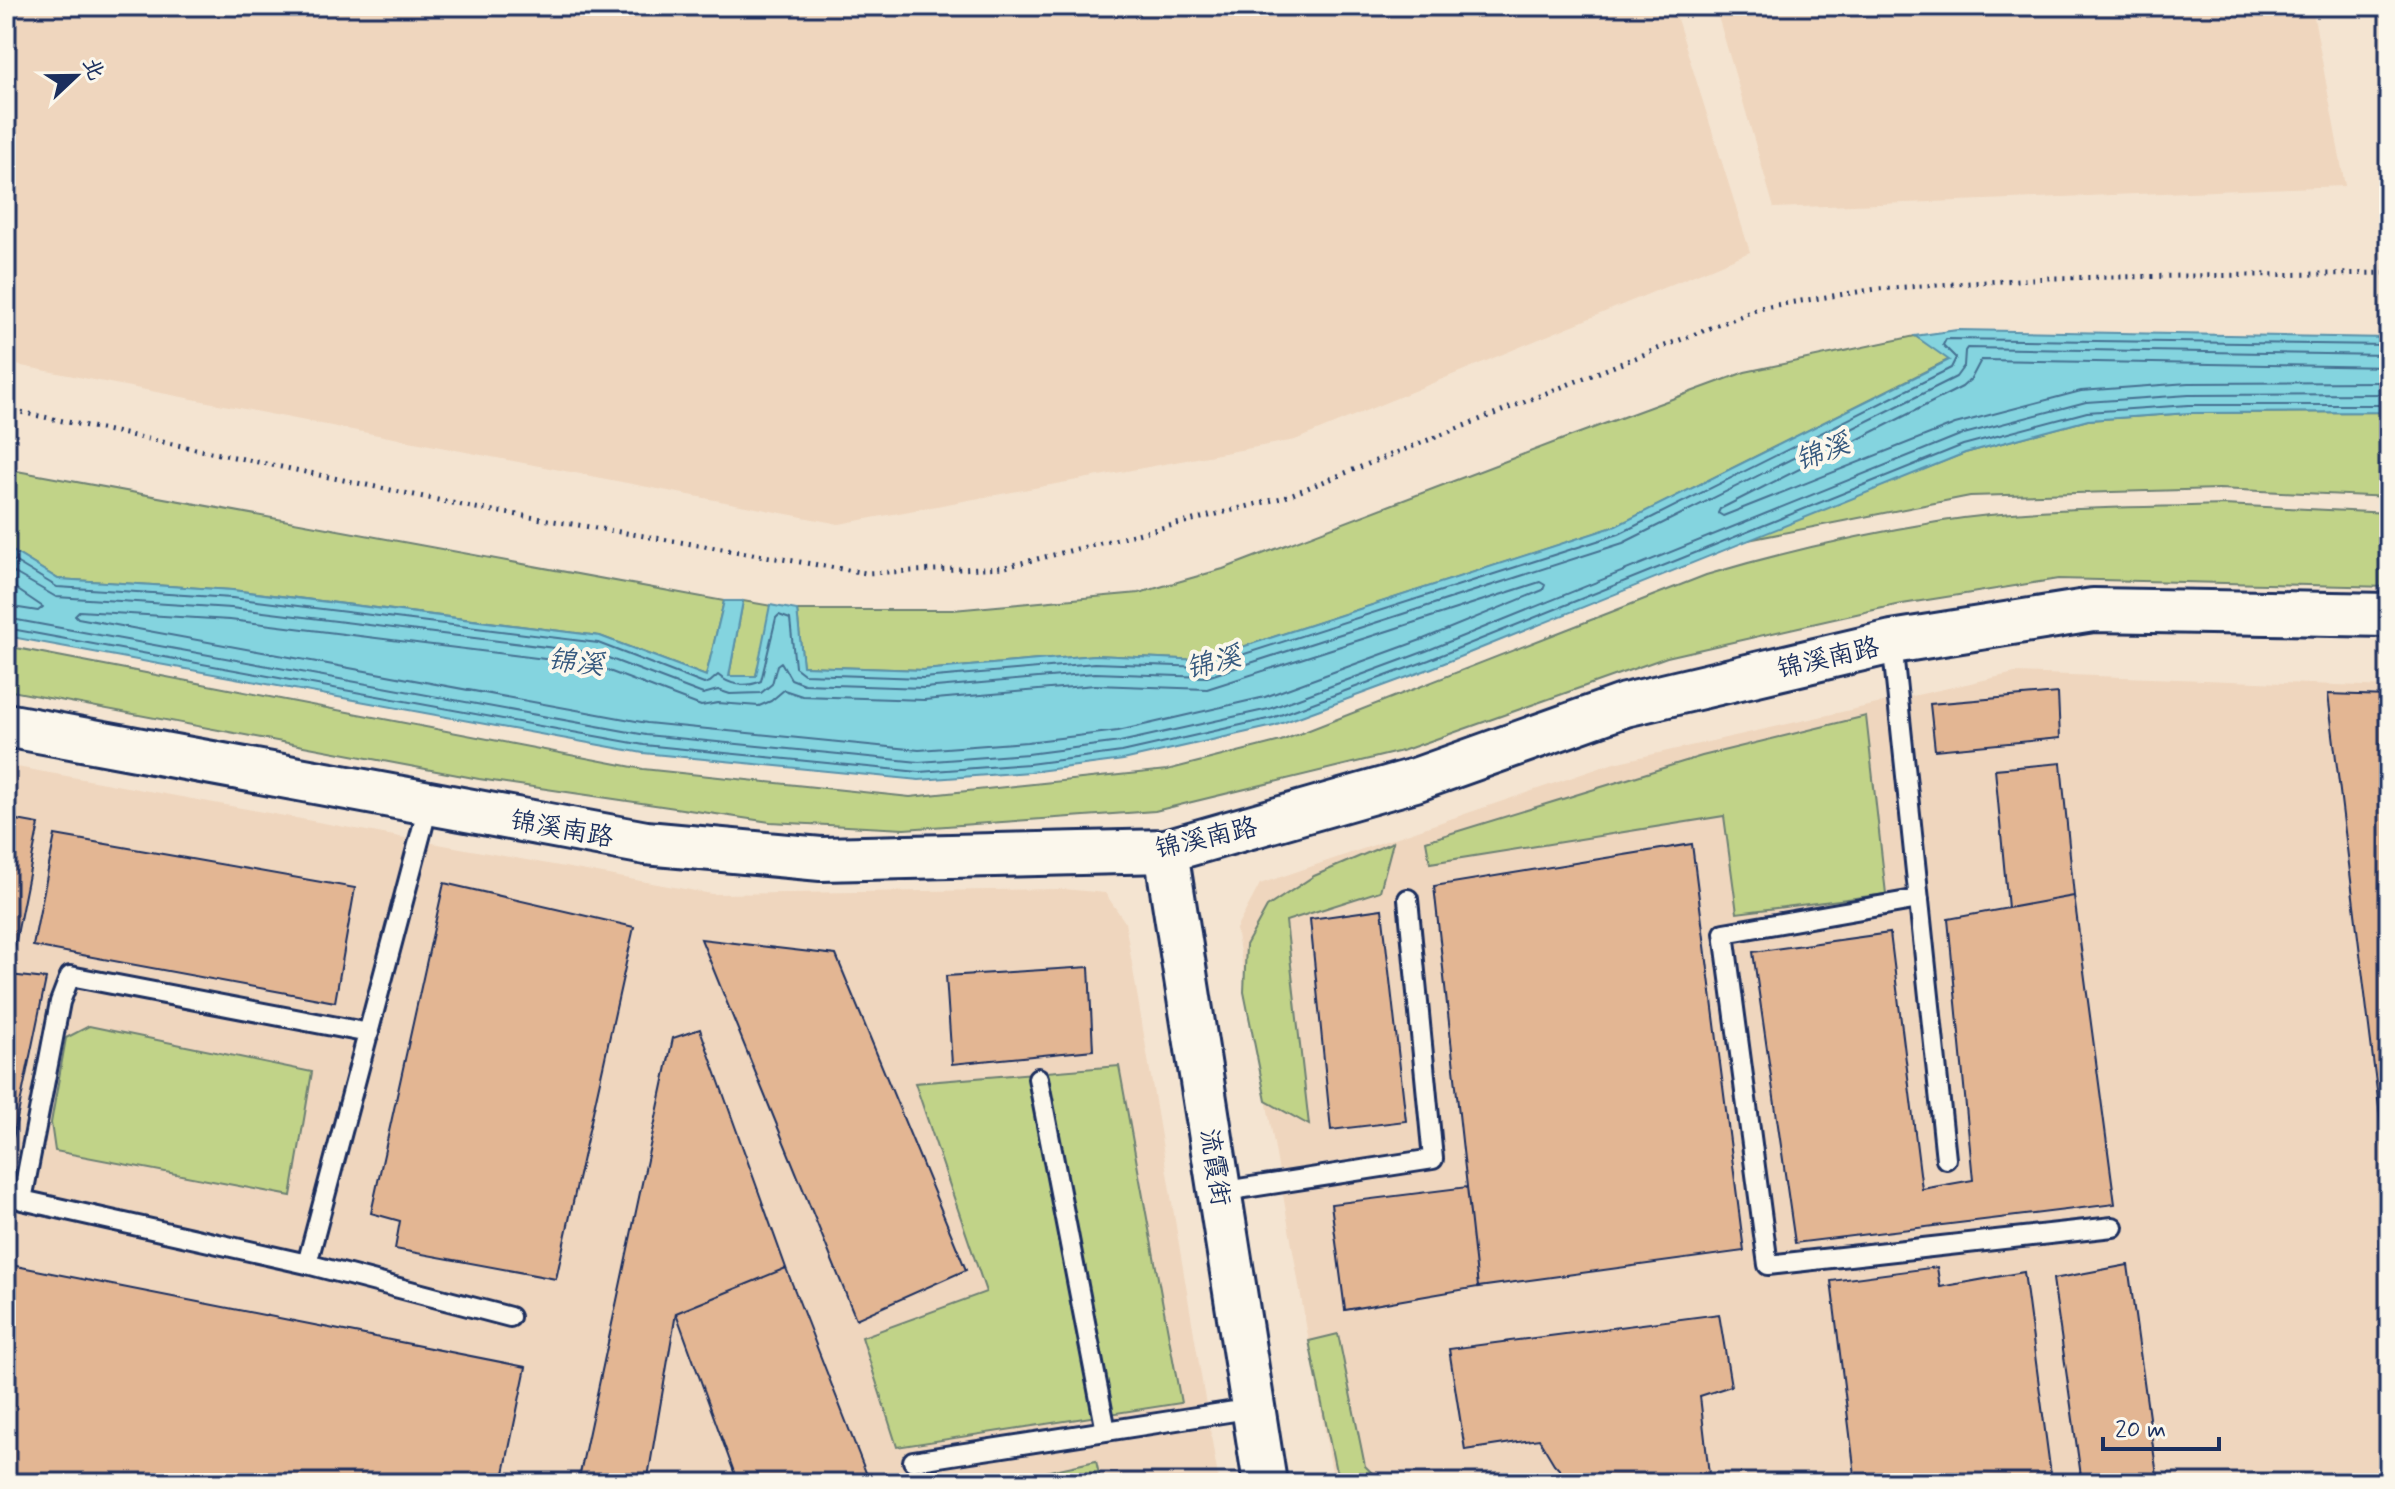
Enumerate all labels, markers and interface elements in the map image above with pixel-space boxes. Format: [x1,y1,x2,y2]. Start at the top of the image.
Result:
north arrow [36,36,116,116]
text: 北 [76,54,110,85]
water label: 锦溪 [1790,425,1858,481]
street label: 锦溪南路 [1774,631,1883,687]
water label: 锦溪 [1182,638,1247,689]
water label: 锦溪 [546,642,608,685]
street label: 锦溪南路 [507,804,616,856]
street label: 锦溪南路 [1152,811,1261,867]
street label: 流霞街 [1191,1126,1237,1208]
scale bar [2103,1401,2219,1451]
text: 20 m [2115,1415,2166,1446]

